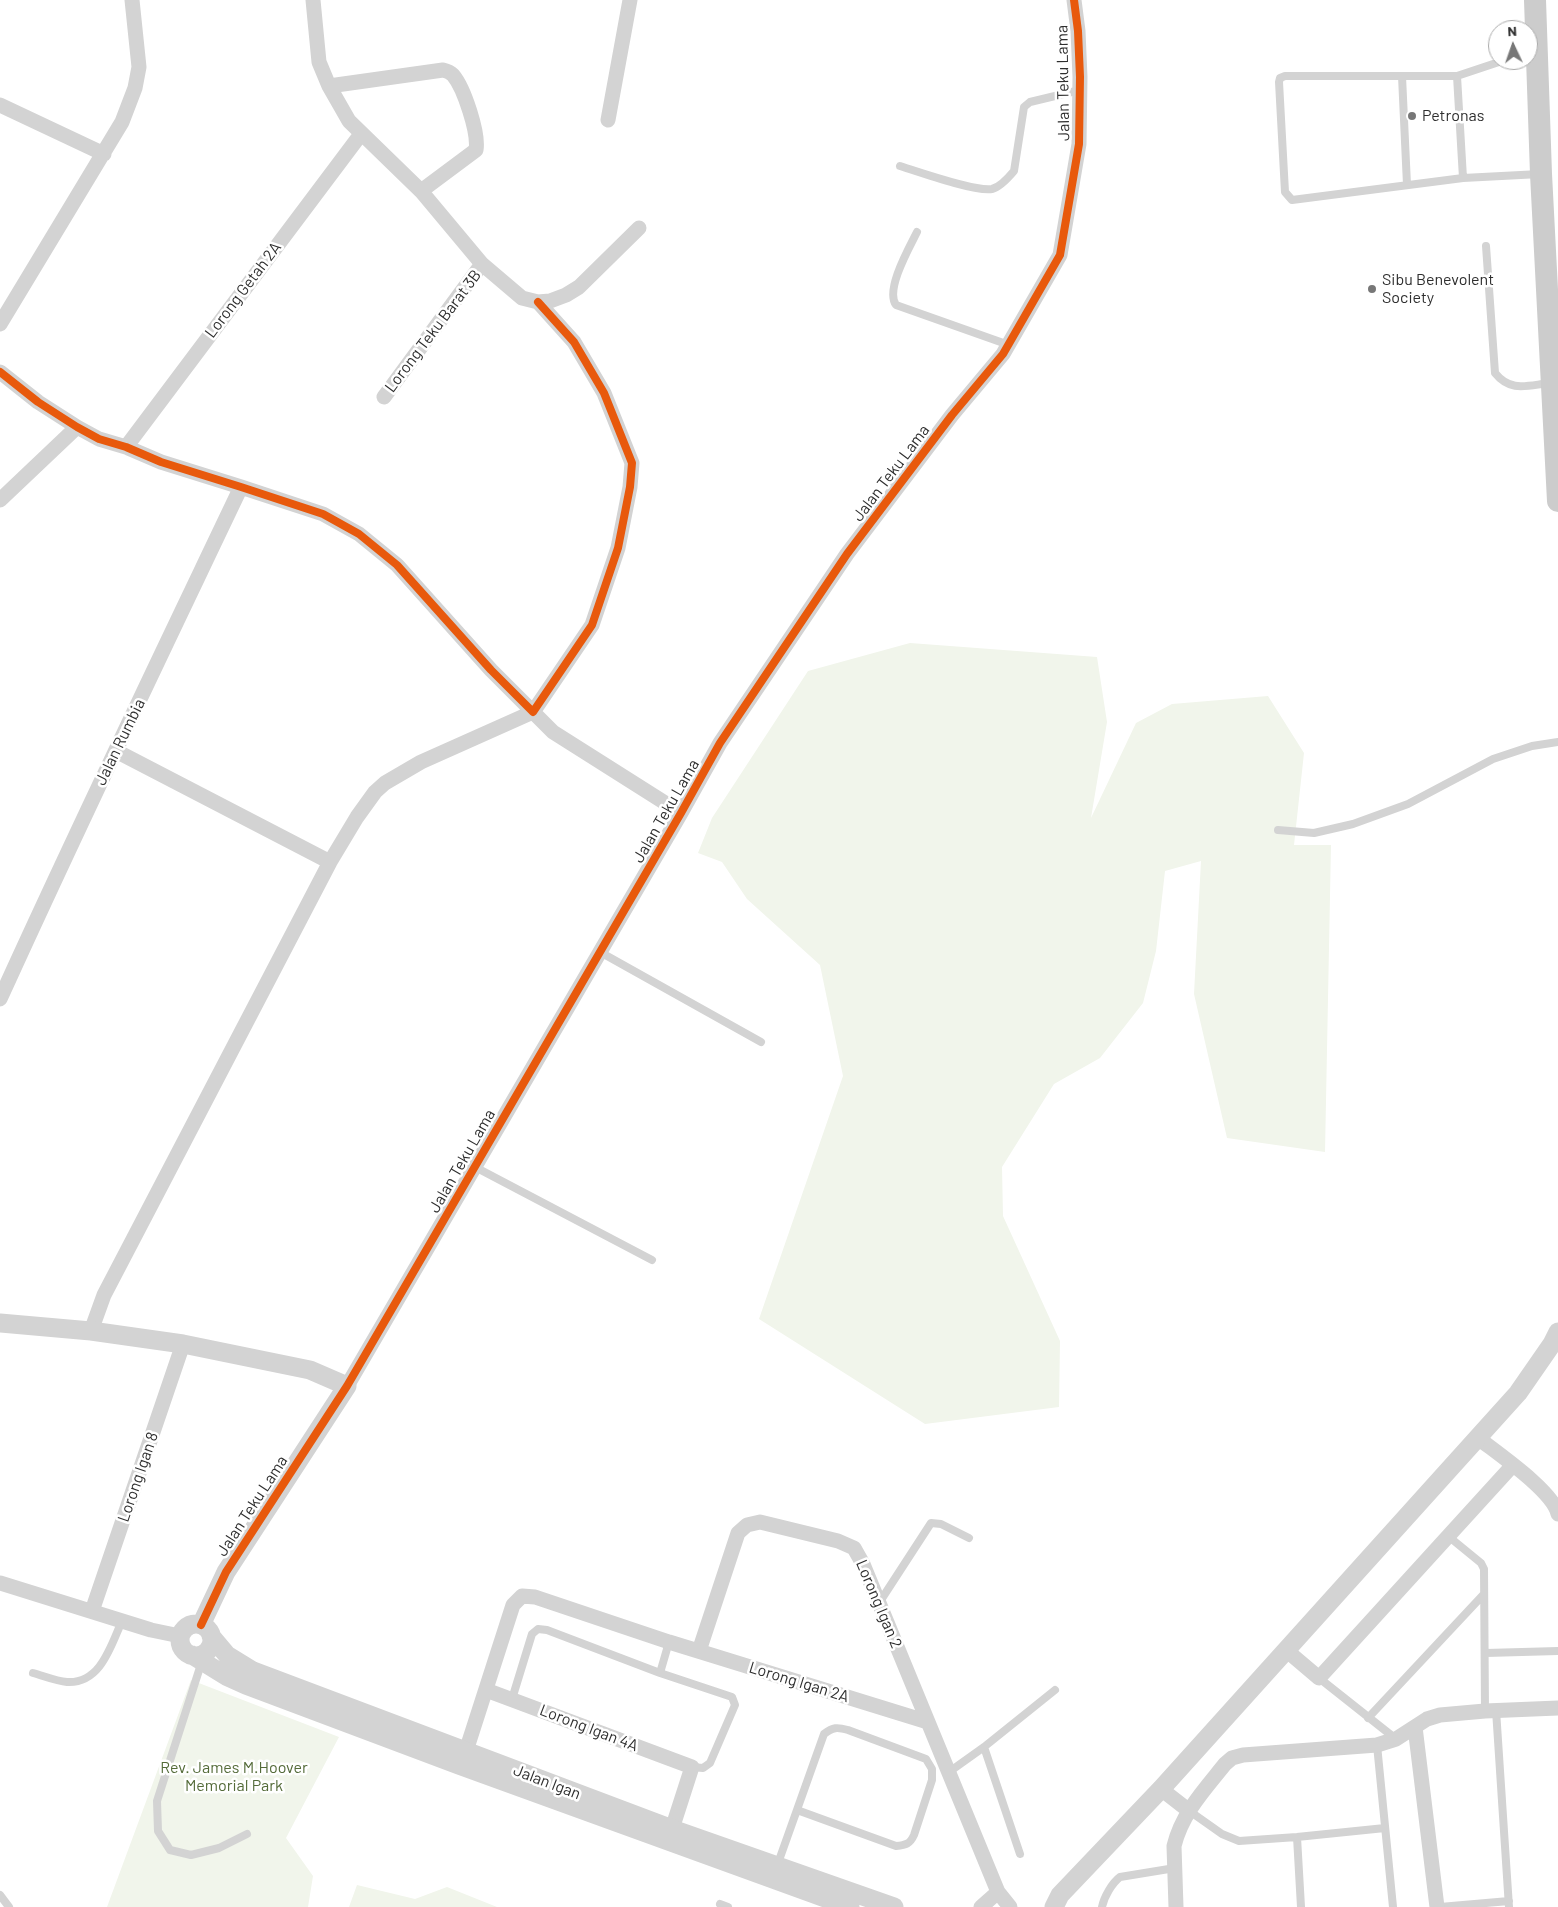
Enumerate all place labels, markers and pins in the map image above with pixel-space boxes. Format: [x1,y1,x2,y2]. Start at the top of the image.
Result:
place label: Petronas [1422,106,1484,126]
marker: Petronas [1406,110,1418,122]
place label: Sibu Benevolent Society [1382,270,1494,308]
marker: Sibu Benevolent Society [1366,283,1378,295]

